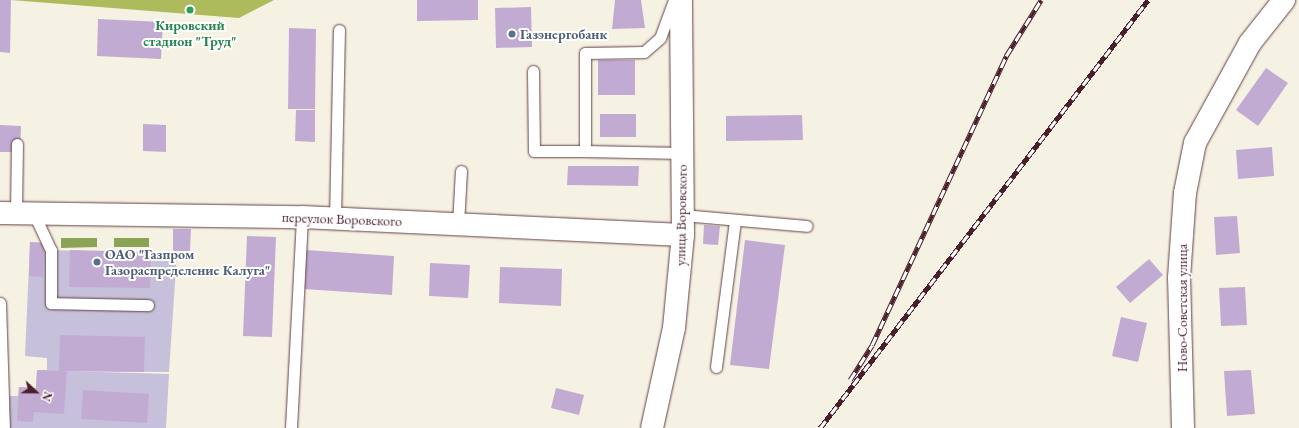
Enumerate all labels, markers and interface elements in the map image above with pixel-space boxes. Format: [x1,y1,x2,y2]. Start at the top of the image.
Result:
marker: Кировский стадион "Труд" [185,5,195,15]
place label: Кировский стадион "Труд" [143,17,237,50]
place label: Газэнергобанк [520,26,607,42]
marker: Газэнергобанк [507,29,517,39]
street label: улица Воровского [672,164,690,266]
street label: переулок Воровского [282,209,402,229]
street label: Ново-Советская улица [1174,244,1190,372]
place label: ОАО "Газпром Газораспределение Калуга" [105,246,270,278]
marker: ОАО "Газпром Газораспределение Калуга" [92,257,102,267]
north arrow [16,372,56,412]
text: N [39,390,55,403]

